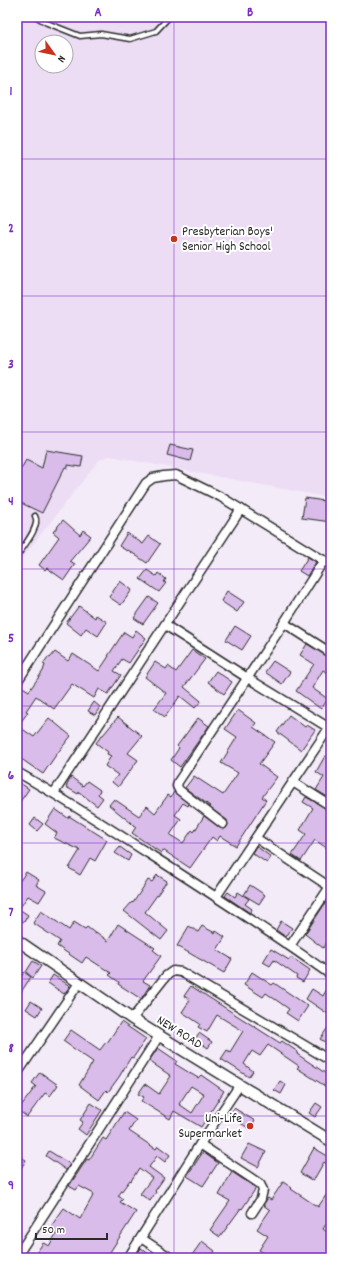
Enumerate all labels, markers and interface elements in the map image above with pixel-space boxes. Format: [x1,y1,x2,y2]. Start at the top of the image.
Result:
text: A [94,4,102,23]
text: B [247,4,253,23]
north arrow [34,34,74,74]
text: N [52,52,69,65]
text: 1 [10,83,13,102]
text: 2 [8,220,14,239]
place label: Presbyterian Boys' Senior High School [182,223,273,257]
marker: Presbyterian Boys' Senior High School [169,234,179,244]
text: 3 [8,356,14,375]
text: 4 [8,493,14,512]
text: 5 [8,630,14,649]
text: 6 [8,767,15,786]
text: 7 [9,904,14,923]
street label: NEW ROAD [153,1012,206,1055]
text: 8 [8,1040,14,1059]
place label: Uni-Life Supermarket [178,1110,242,1144]
marker: Uni-Life Supermarket [245,1121,255,1131]
text: 9 [8,1177,14,1196]
scale bar [36,1215,107,1241]
text: 50 m [42,1222,65,1239]

